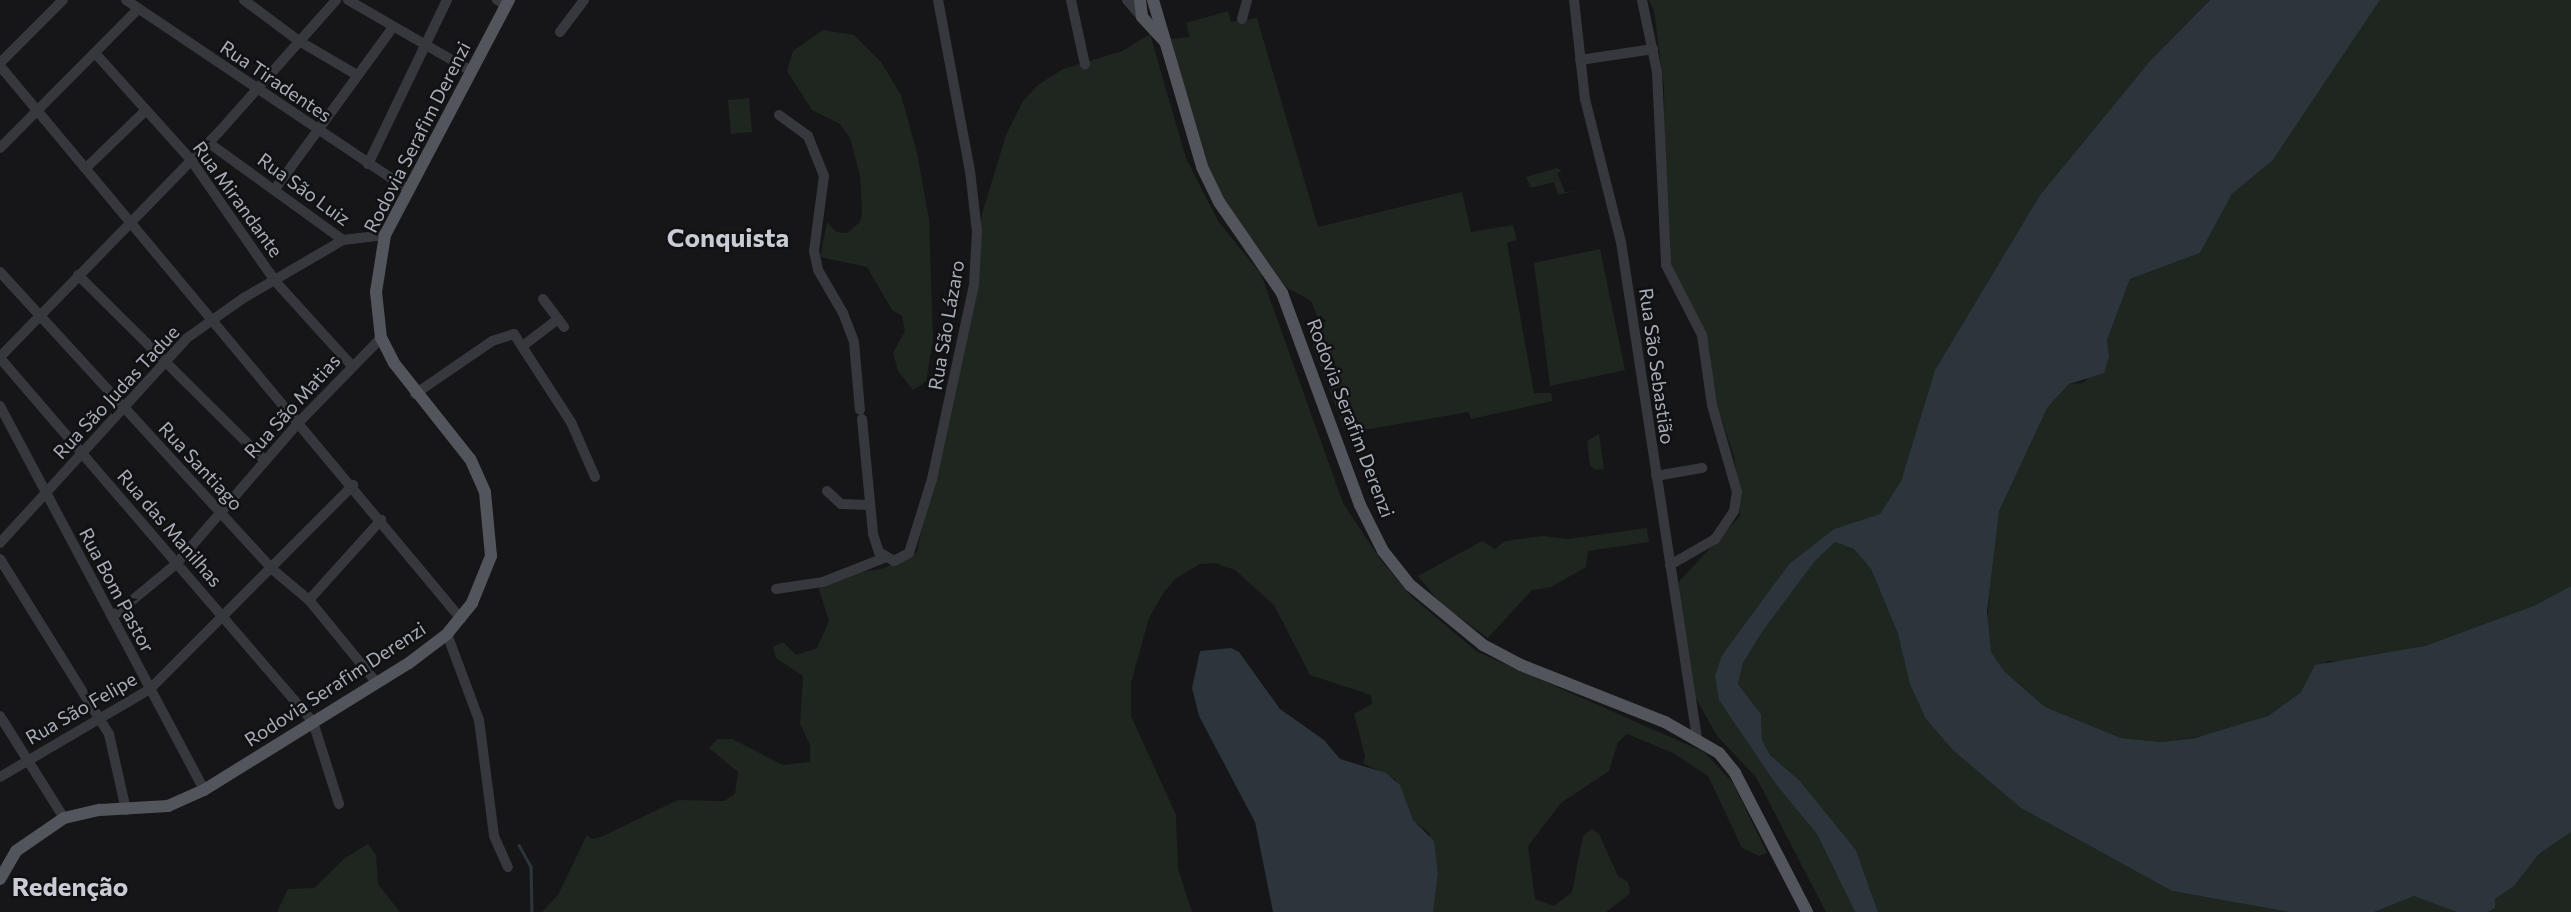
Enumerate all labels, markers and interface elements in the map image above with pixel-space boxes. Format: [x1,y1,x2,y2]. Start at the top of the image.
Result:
street label: Rua Tiradentes [216,35,336,127]
street label: Rodovia Serafim Derenzi [359,38,475,236]
street label: Rua Mirandante [188,137,288,261]
street label: Rua São Luiz [253,148,355,230]
district label: Conquista [667,221,789,253]
street label: Rua São Lázaro [923,258,969,392]
street label: Rua São Sebastião [1635,286,1679,446]
street label: Rodovia Serafim Derenzi [1303,315,1399,521]
street label: Rua São Judas Tadue [48,321,184,463]
street label: Rua São Matias [239,349,345,463]
street label: Rua Santiago [154,417,248,515]
street label: Rua das Manilhas [113,465,227,591]
street label: Rua Bom Pastor [75,524,159,656]
street label: Rodovia Serafim Derenzi [240,617,430,751]
street label: Rua São Felipe [21,667,141,749]
district label: Redenção [12,870,128,902]

